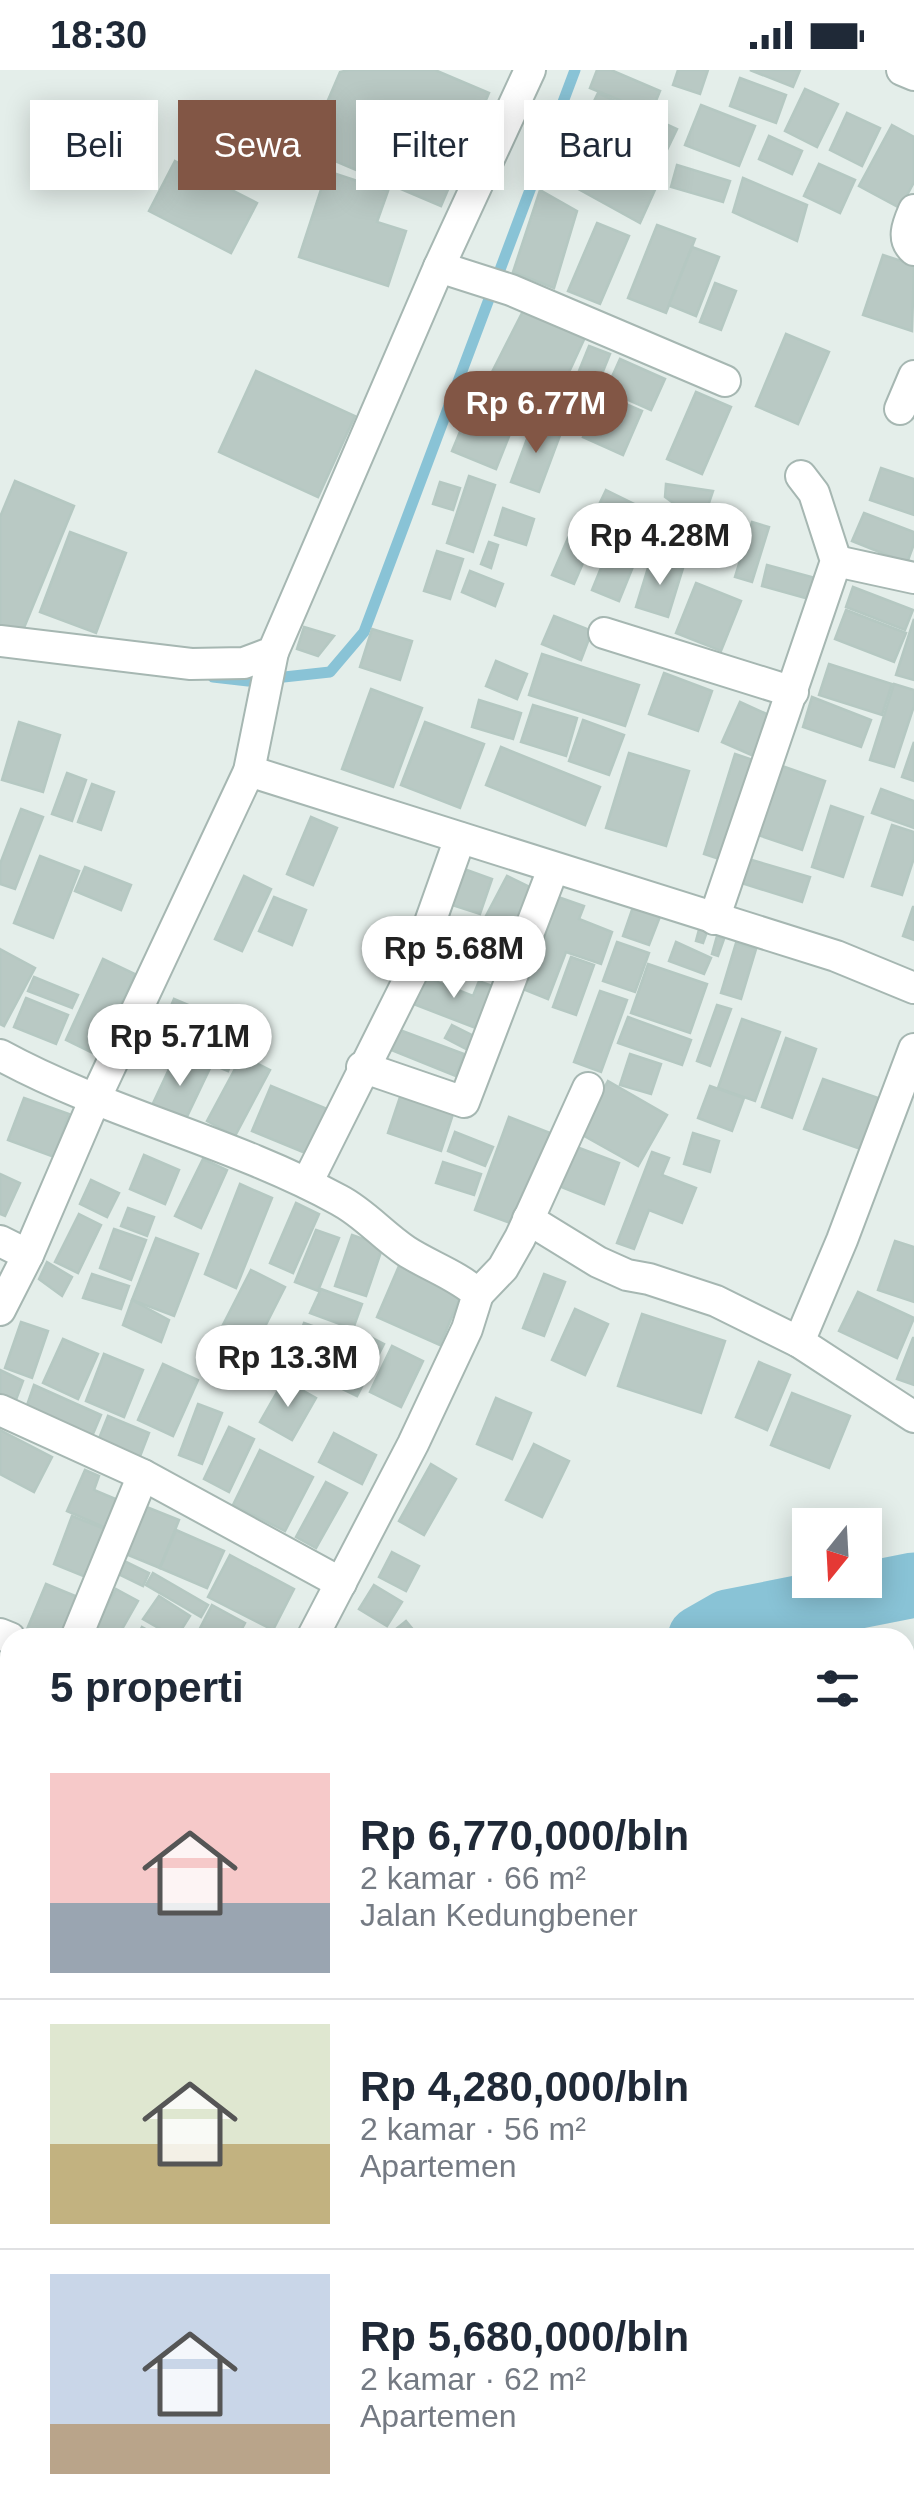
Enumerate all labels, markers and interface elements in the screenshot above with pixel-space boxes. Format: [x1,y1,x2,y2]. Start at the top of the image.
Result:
text: 18:30 [50,14,147,56]
chip: Beli [30,100,158,190]
chip: Sewa [178,100,336,190]
chip: Filter [356,100,504,190]
chip: Baru [524,100,668,190]
pin: Rp 6.77M [433,371,639,456]
text: Rp 6.77M [466,385,606,421]
pin: Rp 4.28M [557,503,763,588]
text: Rp 4.28M [590,517,730,553]
pin: Rp 5.68M [351,916,557,1001]
text: Rp 5.68M [384,930,524,966]
pin: Rp 5.71M [77,1004,283,1089]
text: Rp 5.71M [110,1018,250,1054]
pin: Rp 13.3M [185,1325,391,1410]
text: Rp 13.3M [218,1339,358,1375]
north arrow [792,1508,882,1598]
map controls [792,1508,882,1598]
icon: filters [810,1661,865,1716]
text: 5 properti [50,1664,244,1711]
text: Rp 6,770,000/bln [360,1812,689,1859]
icon: home [130,1813,250,1933]
text: 2 kamar · 66 m² [360,1860,586,1896]
text: Jalan Kedungbener [360,1897,638,1933]
text: Rp 4,280,000/bln [360,2063,689,2110]
icon: home [130,2064,250,2184]
text: 2 kamar · 56 m² [360,2111,586,2147]
text: Apartemen [360,2148,517,2184]
text: Rp 5,680,000/bln [360,2313,689,2360]
icon: home [130,2314,250,2434]
text: 2 kamar · 62 m² [360,2361,586,2397]
text: Apartemen [360,2398,517,2434]

